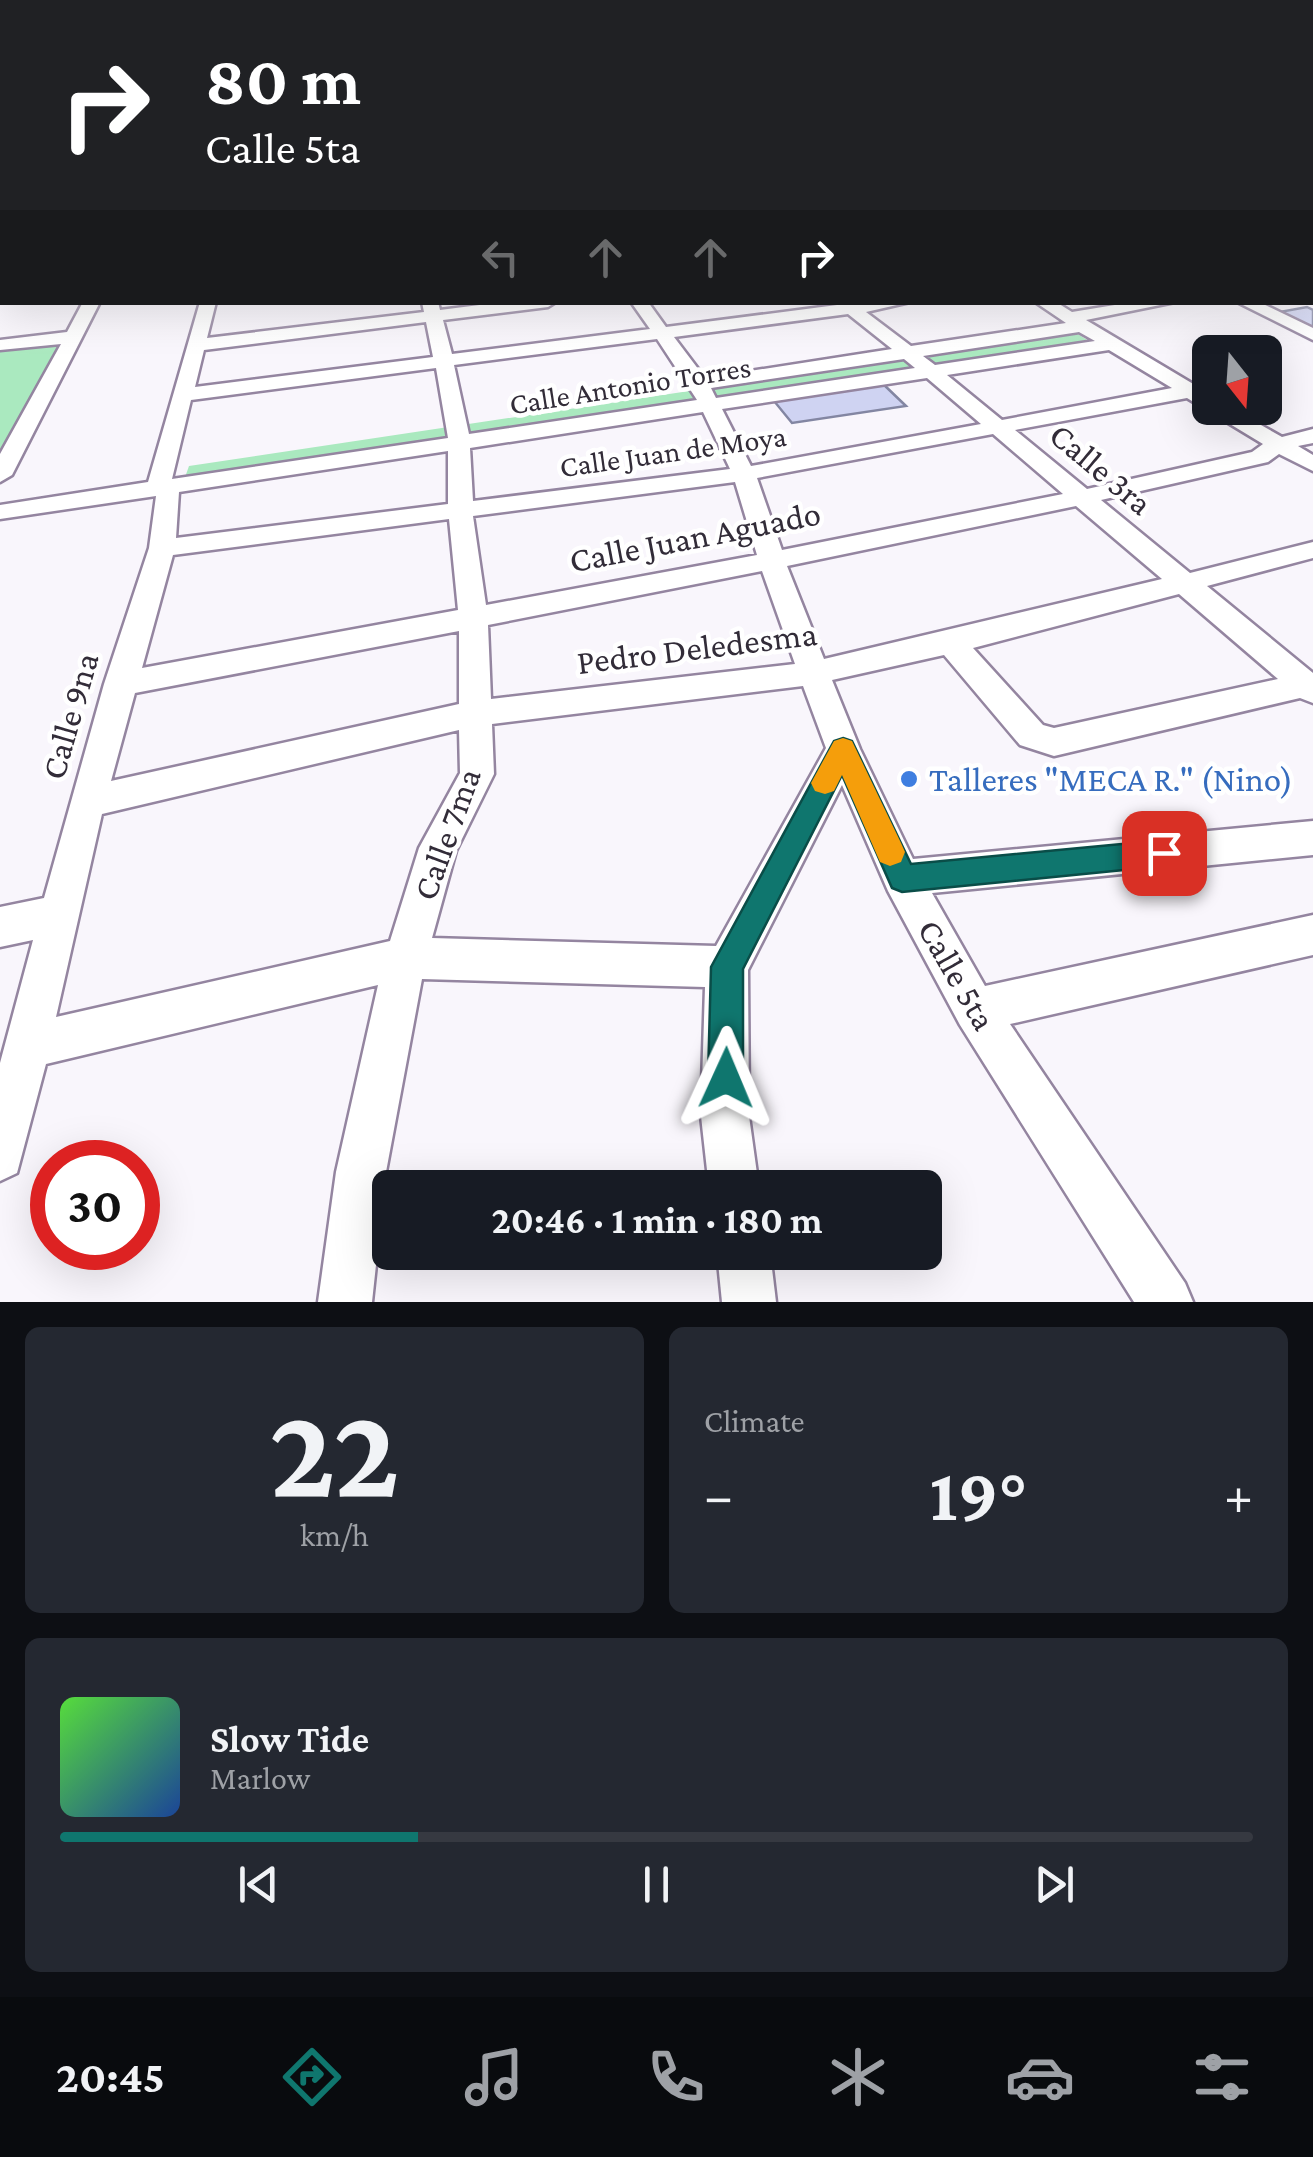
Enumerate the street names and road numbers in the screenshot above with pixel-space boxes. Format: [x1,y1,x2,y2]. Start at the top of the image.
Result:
street label: Calle Antonio Torres [507,350,753,420]
street label: Calle 3ra [1042,415,1160,523]
street label: Calle Juan de Moya [558,419,789,484]
street label: Calle Juan Aguado [566,494,824,580]
street label: Pedro Deledesma [575,614,819,682]
street label: Calle 9na [33,648,107,784]
street label: Calle 7ma [405,763,489,905]
street label: Calle 5ta [910,913,1004,1037]

